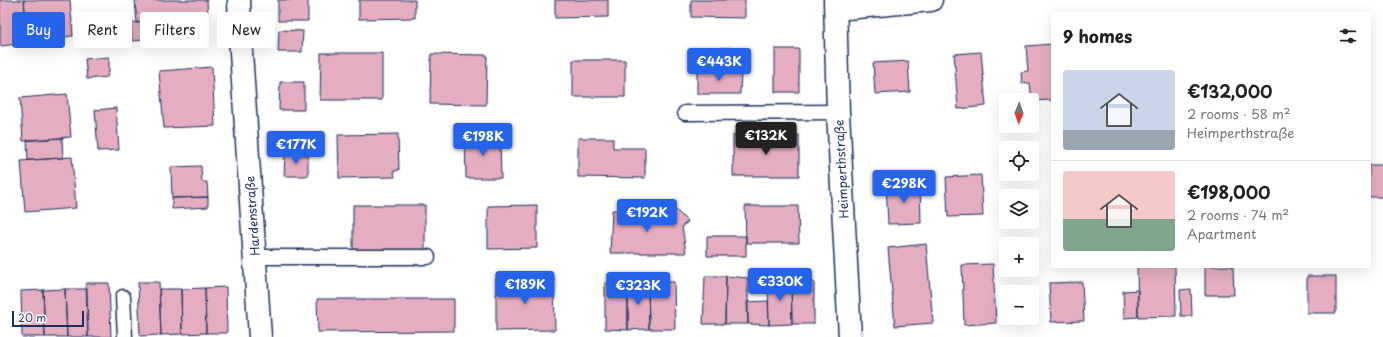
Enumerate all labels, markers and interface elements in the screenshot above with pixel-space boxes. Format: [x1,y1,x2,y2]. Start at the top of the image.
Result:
chip: Buy [12,12,65,48]
chip: Rent [73,12,132,48]
chip: Filters [140,12,209,48]
chip: New [217,12,275,48]
text: 9 homes [1063,23,1132,49]
icon: filters [1337,25,1359,47]
pin: €443K [691,48,747,82]
text: €443K [696,51,742,70]
text: €132,000 [1187,78,1272,104]
icon: home [1095,86,1143,134]
north arrow [999,93,1039,133]
map controls [999,93,1039,325]
text: 2 rooms · 58 m² [1187,104,1290,123]
street label: Heimperthstraße [829,119,853,219]
pin: €132K [738,122,794,156]
pin: €198K [455,123,511,157]
text: Heimperthstraße [1187,123,1294,142]
text: €132K [745,125,787,144]
text: €198K [462,126,504,145]
pin: €177K [268,131,324,165]
text: €177K [276,134,316,153]
button: locate [999,141,1039,181]
pin: €298K [876,170,932,204]
text: €298K [882,173,926,192]
street label: Hardenstraße [240,175,264,257]
text: €198,000 [1187,179,1270,205]
icon: home [1095,187,1143,235]
button: layers [999,189,1039,229]
pin: €192K [619,199,675,233]
text: €192K [626,202,668,221]
text: 2 rooms · 74 m² [1187,205,1289,224]
text: Apartment [1187,224,1256,243]
button: + [999,237,1039,277]
pin: €330K [752,268,808,302]
pin: €189K [497,271,553,305]
text: €330K [757,271,803,290]
pin: €323K [610,272,666,306]
text: €189K [504,274,546,293]
text: €323K [615,275,661,294]
button: − [999,285,1039,325]
scale bar [12,309,84,328]
text: 20 m [18,309,46,326]

